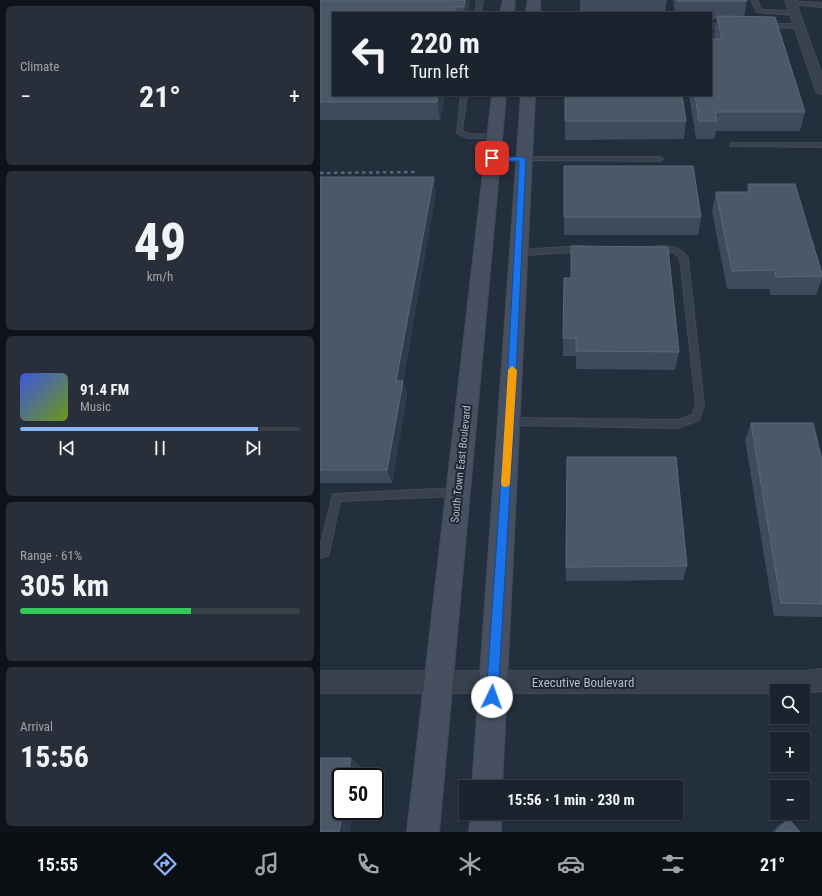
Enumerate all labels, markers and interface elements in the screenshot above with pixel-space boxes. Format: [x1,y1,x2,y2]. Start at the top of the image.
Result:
text: 220 m [410,27,480,60]
icon: left [344,28,396,80]
text: Climate [20,59,59,74]
text: Turn left [410,61,469,82]
text: 21° [139,79,181,114]
text: − [20,84,31,109]
text: + [289,84,300,109]
pin [475,141,509,175]
icon: arrive [481,147,503,169]
text: 49 [134,212,186,273]
text: km/h [147,269,173,284]
text: 91.4 FM [80,381,129,399]
text: Music [80,399,111,414]
street label: South Town East Boulevard [448,405,474,523]
icon: previous [56,437,78,459]
icon: pause [149,437,171,459]
icon: next [242,437,264,459]
text: Range · 61% [20,548,82,563]
text: 305 km [20,568,109,603]
street label: Executive Boulevard [532,675,634,690]
position arrow [471,676,513,718]
map controls [770,684,810,820]
button: search [770,684,810,724]
text: Arrival [20,719,53,734]
button: + [770,732,810,772]
text: 15:56 [20,739,89,774]
speed limit sign: 50 [332,768,384,820]
button: − [770,780,810,820]
text: 15:56 · 1 min · 230 m [507,791,635,809]
icon: directions [151,850,179,878]
icon: music [253,850,281,878]
icon: phone [354,850,382,878]
icon: climate [456,850,484,878]
icon: car [557,850,585,878]
icon: filters [659,850,687,878]
text: 15:55 [37,854,78,875]
text: 21° [760,854,785,875]

